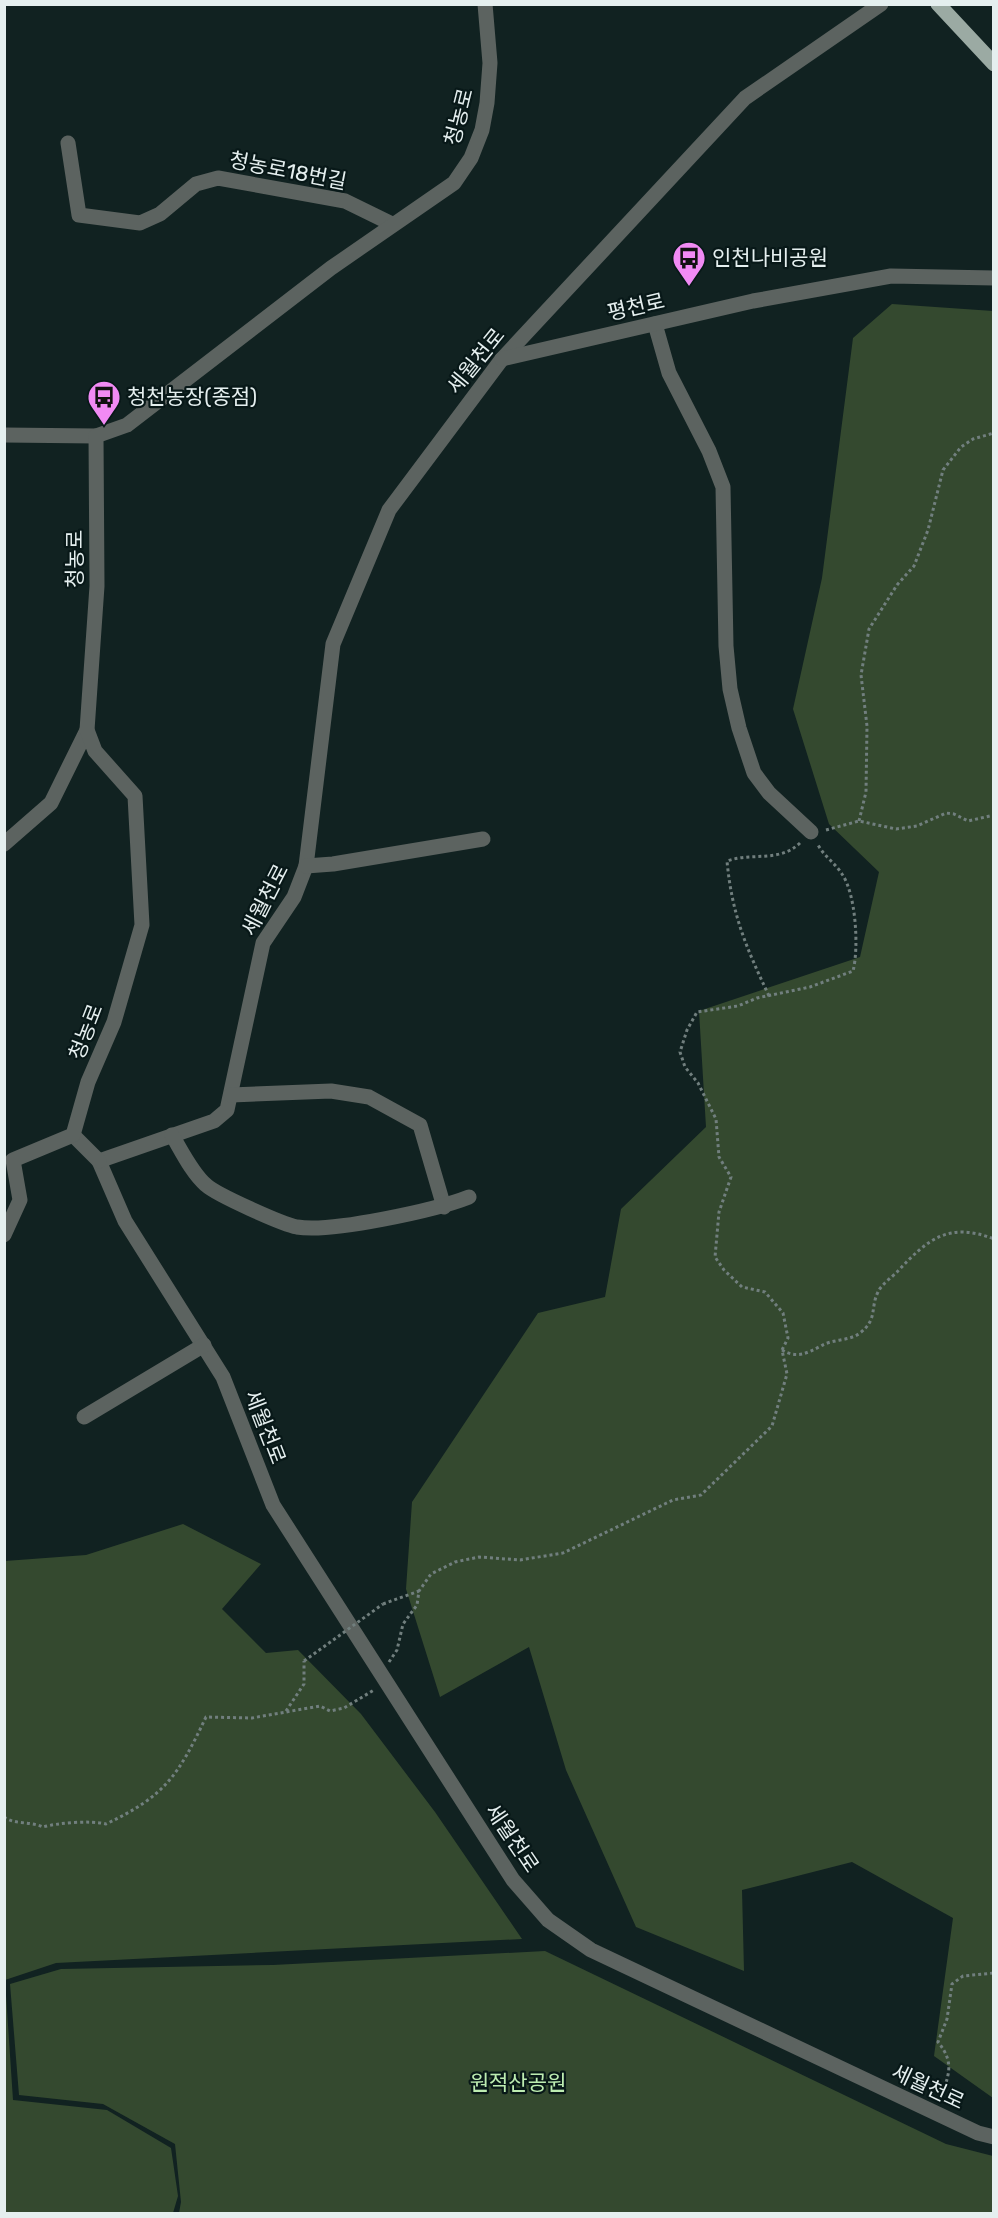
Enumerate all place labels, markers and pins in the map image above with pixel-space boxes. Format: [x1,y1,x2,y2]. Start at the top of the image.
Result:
bus stop icon: 인천나비공원 [671,240,707,287]
place label: 인천나비공원 [712,245,828,270]
bus stop icon: 청천농장(종점) [86,379,122,426]
place label: 청천농장(종점) [127,384,257,409]

